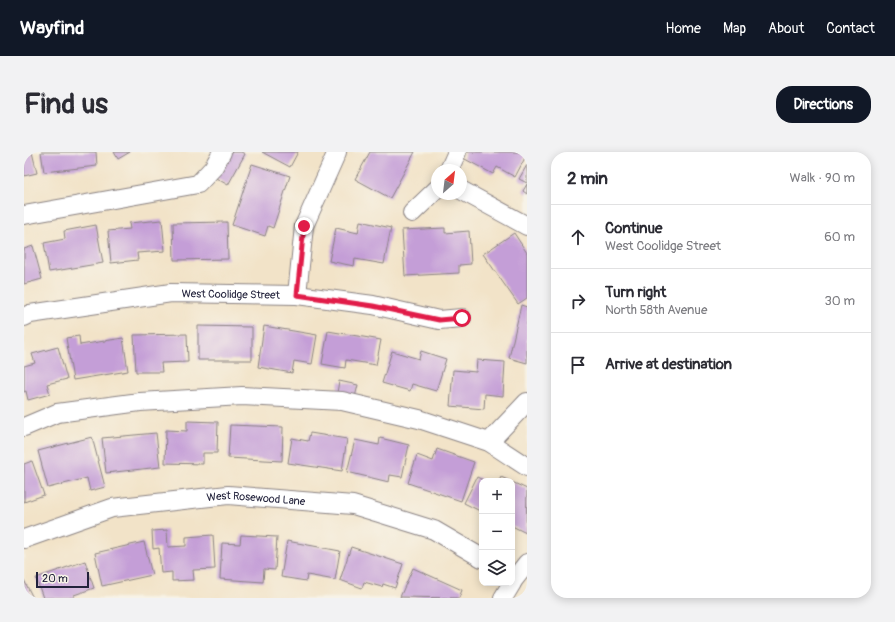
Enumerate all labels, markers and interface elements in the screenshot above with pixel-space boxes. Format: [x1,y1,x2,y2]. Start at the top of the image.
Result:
text: Wayfind [20,16,84,40]
text: Home [666,20,701,37]
text: Map [723,20,746,37]
text: About [768,20,804,37]
text: Contact [826,20,875,37]
button: Directions [776,86,871,123]
text: Find us [24,87,108,122]
north arrow [431,164,467,200]
text: 2 min [567,168,608,189]
text: Walk · 90 m [790,170,855,186]
route end [295,217,313,235]
text: Continue [605,219,663,238]
icon: ahead [567,226,589,248]
text: 60 m [824,229,855,245]
text: West Coolidge Street [605,238,721,254]
text: Turn right [605,283,666,302]
street label: West Coolidge Street [181,287,281,301]
icon: right [567,290,589,312]
text: 30 m [825,293,855,309]
text: North 58th Avenue [605,302,707,318]
route start [453,309,471,327]
icon: arrive [567,354,589,376]
text: Arrive at destination [605,355,732,374]
map controls [479,478,515,586]
button: + [479,478,515,514]
street label: West Rosewood Lane [206,488,306,508]
button: − [479,514,515,550]
button: layers [479,550,515,586]
scale bar [36,570,89,589]
text: 20 m [42,572,68,585]

